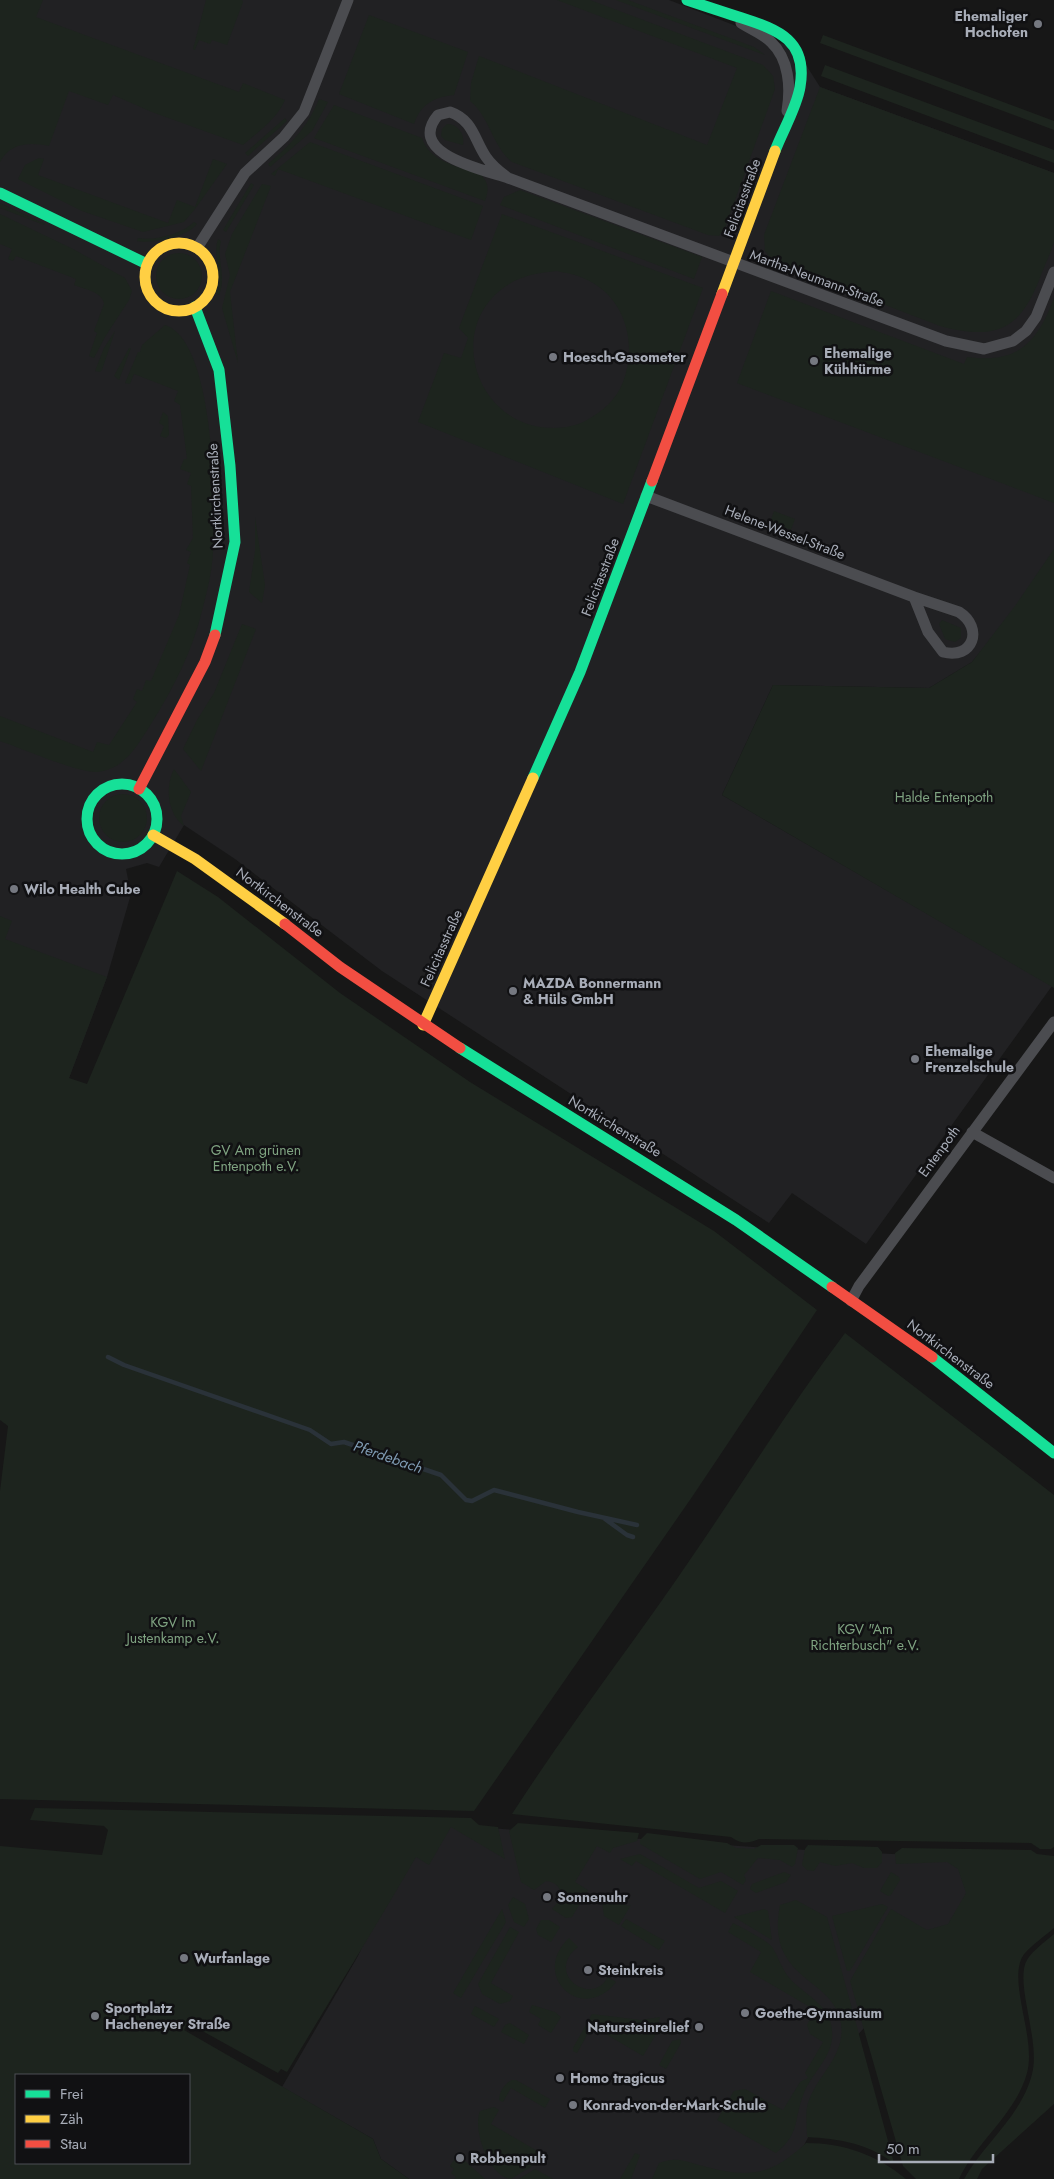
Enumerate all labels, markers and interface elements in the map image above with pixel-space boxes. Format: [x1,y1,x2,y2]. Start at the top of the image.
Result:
place label: Ehemaliger Hochofen [955,6,1028,42]
marker: Ehemaliger Hochofen [1032,18,1044,30]
street label: Felicitasstraße [719,156,765,240]
street label: Martha-Neumann-Straße [747,244,887,312]
place label: Ehemalige Kühltürme [824,343,892,379]
place label: Hoesch-Gasometer [563,347,686,367]
marker: Hoesch-Gasometer [547,351,559,363]
marker: Ehemalige Kühltürme [808,355,820,367]
street label: Nortkirchenstraße [202,443,228,549]
street label: Helene-Wessel-Straße [722,500,848,564]
street label: Felicitasstraße [576,535,624,619]
park label: Halde Entenpoth [895,787,993,807]
street label: Nortkirchenstraße [232,862,328,942]
place label: Wilo Health Cube [24,879,141,899]
marker: Wilo Health Cube [8,883,20,895]
street label: Felicitasstraße [415,906,467,990]
place label: MAZDA Bonnermann & Hüls GmbH [523,973,661,1009]
marker: MAZDA Bonnermann & Hüls GmbH [507,985,519,997]
place label: Ehemalige Frenzelschule [925,1041,1014,1077]
marker: Ehemalige Frenzelschule [909,1053,921,1065]
street label: Nortkirchenstraße [565,1090,665,1162]
street label: Entenpoth [913,1121,965,1181]
park label: GV Am grünen Entenpoth e.V. [211,1140,301,1176]
street label: Nortkirchenstraße [903,1314,999,1394]
water label: Pferdebach [351,1435,425,1479]
park label: KGV Im Justenkamp e.V. [124,1612,220,1648]
park label: KGV "Am Richterbusch" e.V. [811,1619,919,1655]
place label: Sonnenuhr [557,1887,628,1907]
marker: Sonnenuhr [541,1891,553,1903]
place label: Wurfanlage [194,1948,270,1968]
marker: Wurfanlage [178,1952,190,1964]
place label: Steinkreis [598,1960,664,1980]
marker: Steinkreis [582,1964,594,1976]
place label: Sportplatz Hacheneyer Straße [105,1998,230,2034]
place label: Goethe-Gymnasium [755,2003,882,2023]
marker: Goethe-Gymnasium [739,2007,751,2019]
marker: Sportplatz Hacheneyer Straße [89,2010,101,2022]
place label: Natursteinrelief [587,2017,690,2037]
marker: Natursteinrelief [693,2021,705,2033]
place label: Homo tragicus [570,2068,665,2088]
marker: Homo tragicus [554,2072,566,2084]
legend [15,2074,190,2164]
text: Frei [60,2083,84,2105]
place label: Konrad-von-der-Mark-Schule [583,2095,766,2115]
marker: Konrad-von-der-Mark-Schule [567,2099,579,2111]
text: Zäh [60,2108,83,2130]
scale bar [879,2132,993,2164]
text: Stau [60,2133,87,2155]
text: 50 m [886,2138,920,2160]
place label: Robbenpult [470,2148,546,2168]
marker: Robbenpult [454,2152,466,2164]

